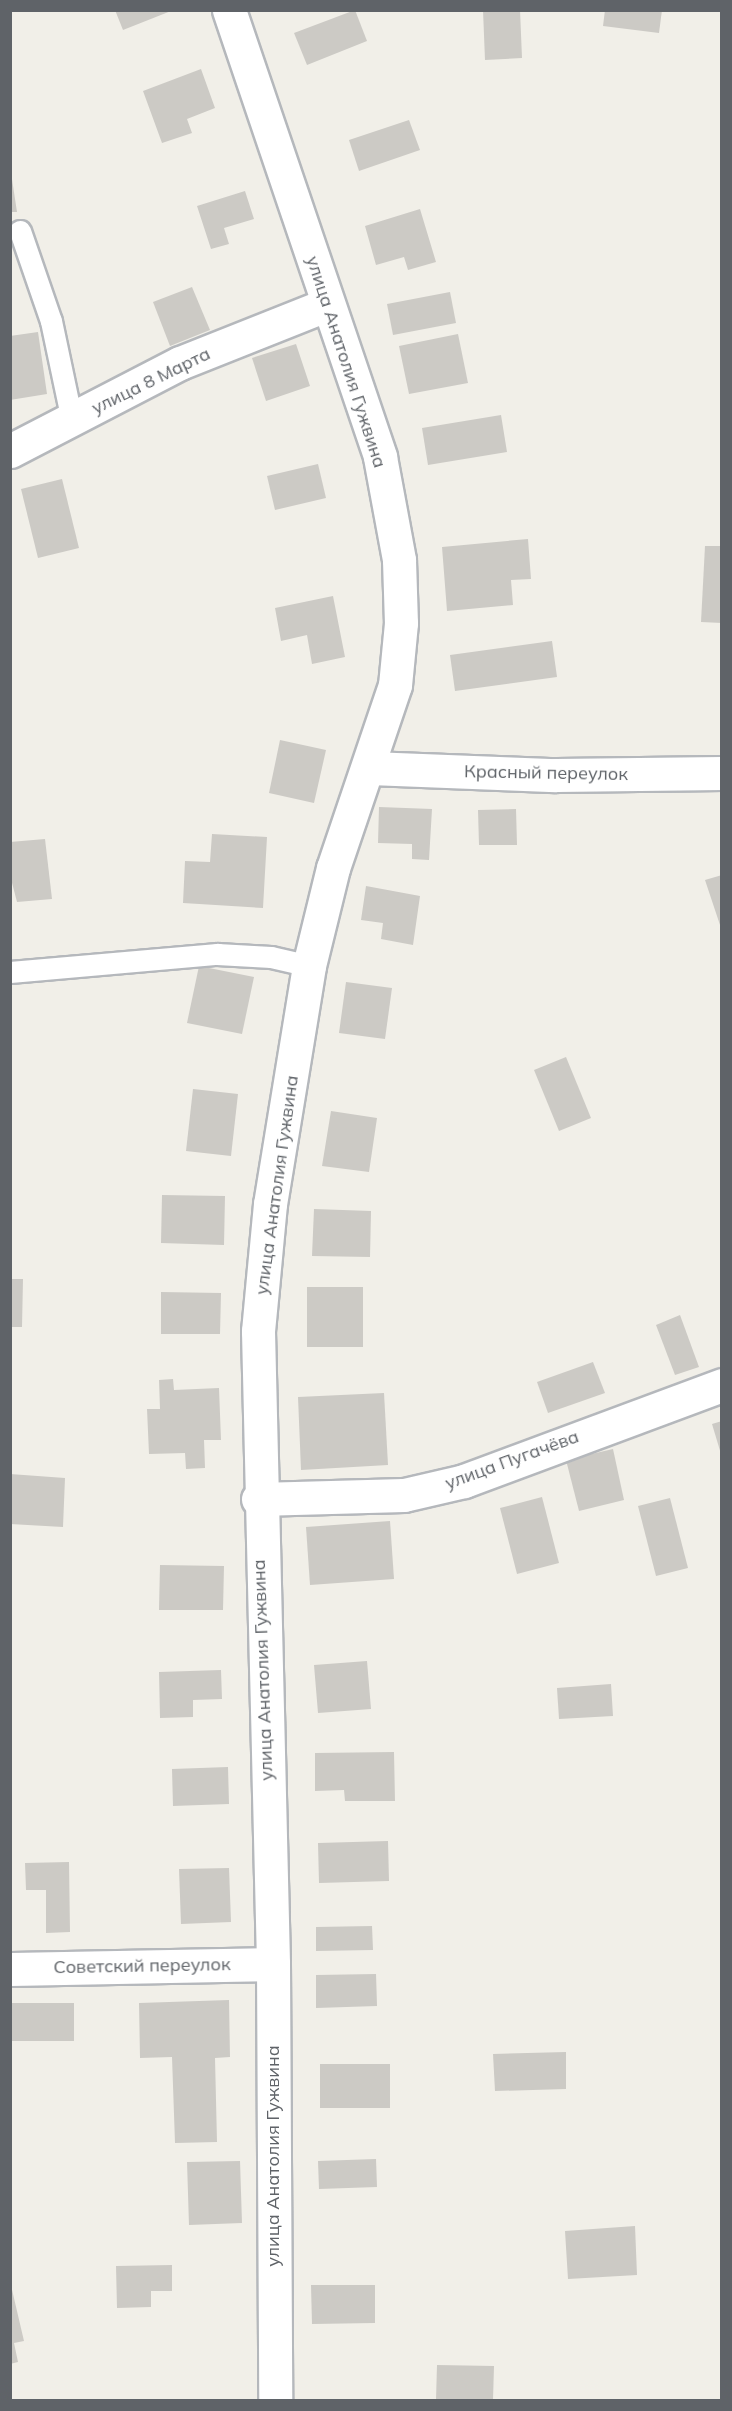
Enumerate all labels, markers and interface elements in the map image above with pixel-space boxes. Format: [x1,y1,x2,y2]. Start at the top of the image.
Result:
street label: улица Анатолия Гужвина [301,253,391,471]
street label: улица 8 Марта [88,343,214,419]
street label: Красный переулок [464,761,628,785]
street label: улица Анатолия Гужвина [251,1074,303,1296]
street label: улица Пугачёва [442,1426,582,1494]
street label: улица Анатолия Гужвина [248,1559,278,1781]
street label: Советский переулок [53,1954,231,1978]
street label: улица Анатолия Гужвина [262,2045,284,2267]

